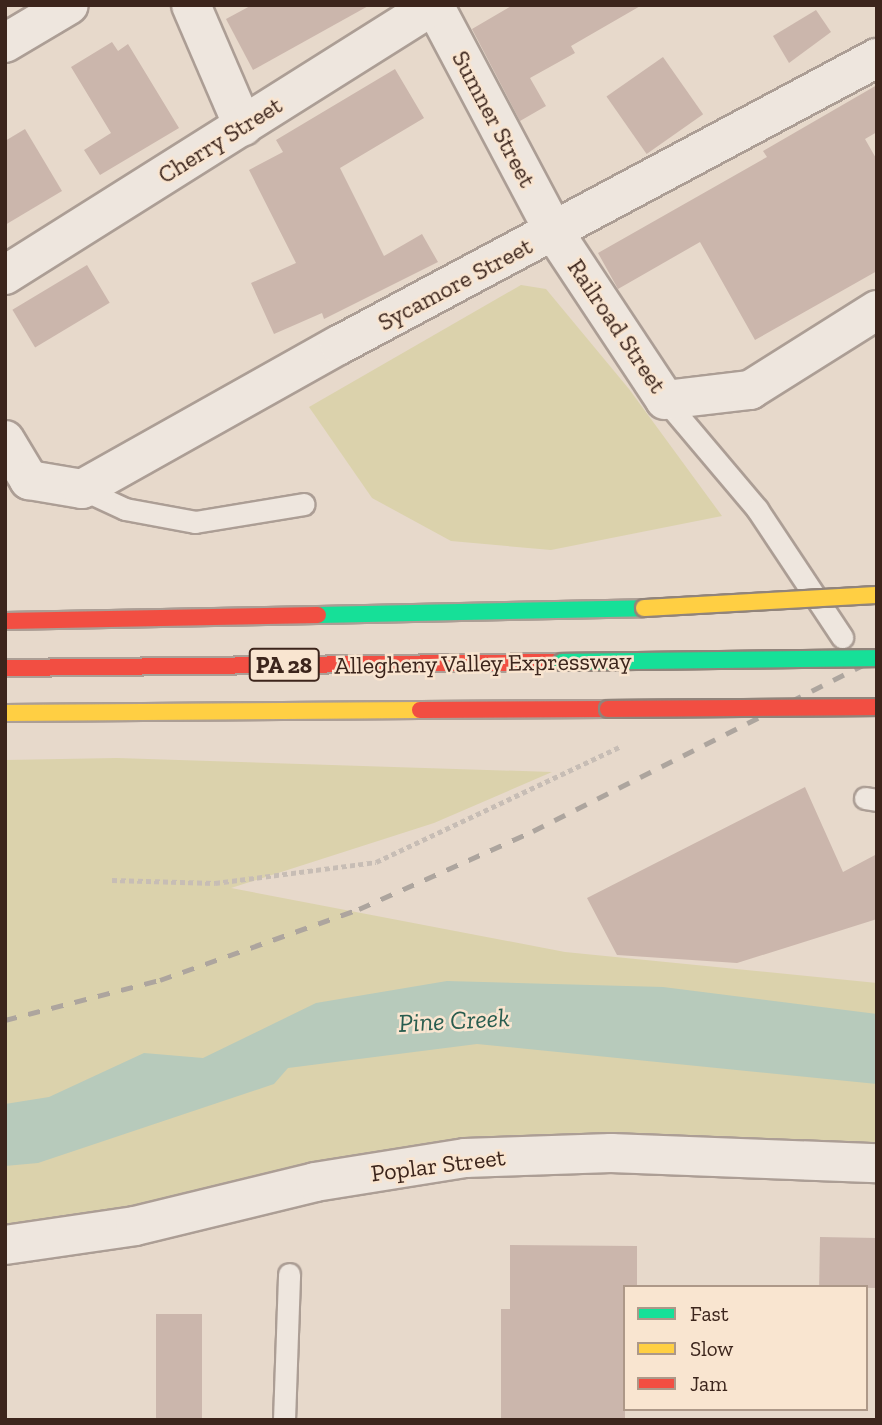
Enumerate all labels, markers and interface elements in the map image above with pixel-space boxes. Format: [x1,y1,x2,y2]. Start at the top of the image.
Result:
street label: Sumner Street [446,46,542,192]
street label: Cherry Street [152,90,288,190]
street label: Sycamore Street [373,231,537,337]
street label: Railroad Street [562,254,672,398]
road number: PA 28 [247,646,321,684]
street label: Allegheny Valley Expressway [333,646,633,680]
water label: Pine Creek [398,1003,510,1039]
street label: Poplar Street [369,1142,507,1188]
legend [623,1285,868,1411]
text: Fast [690,1301,729,1326]
text: Slow [690,1336,733,1361]
text: Jam [690,1371,727,1396]

